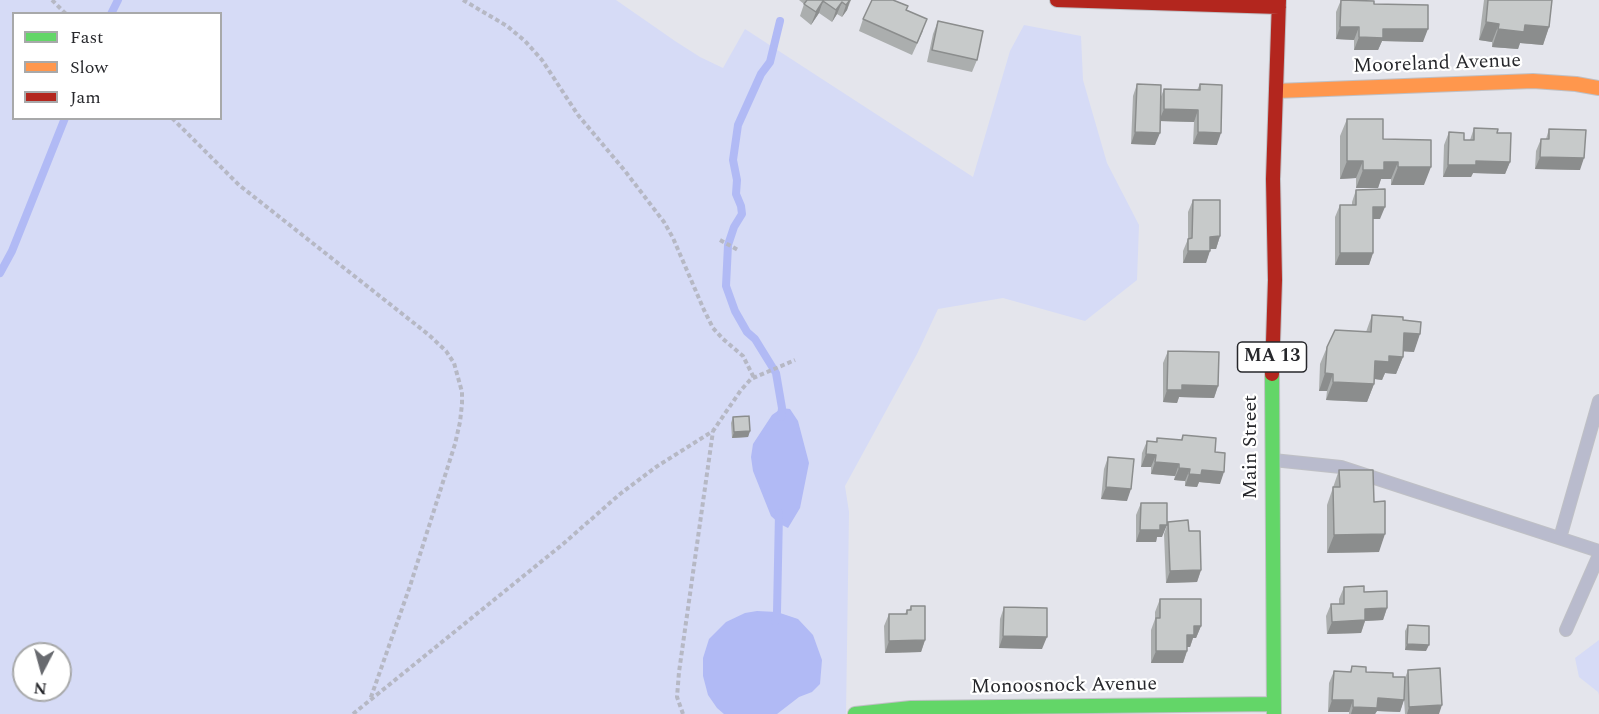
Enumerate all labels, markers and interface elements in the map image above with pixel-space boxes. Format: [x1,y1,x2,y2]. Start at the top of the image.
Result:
legend [12,12,222,120]
text: Fast [70,24,103,51]
street label: Mooreland Avenue [1353,50,1521,80]
text: Slow [70,54,108,81]
text: Jam [70,84,101,111]
road number: MA 13 [1238,342,1306,372]
street label: Main Street [1240,395,1264,499]
north arrow [12,642,72,702]
street label: Monoosnock Avenue [971,673,1157,701]
text: N [33,675,48,701]

